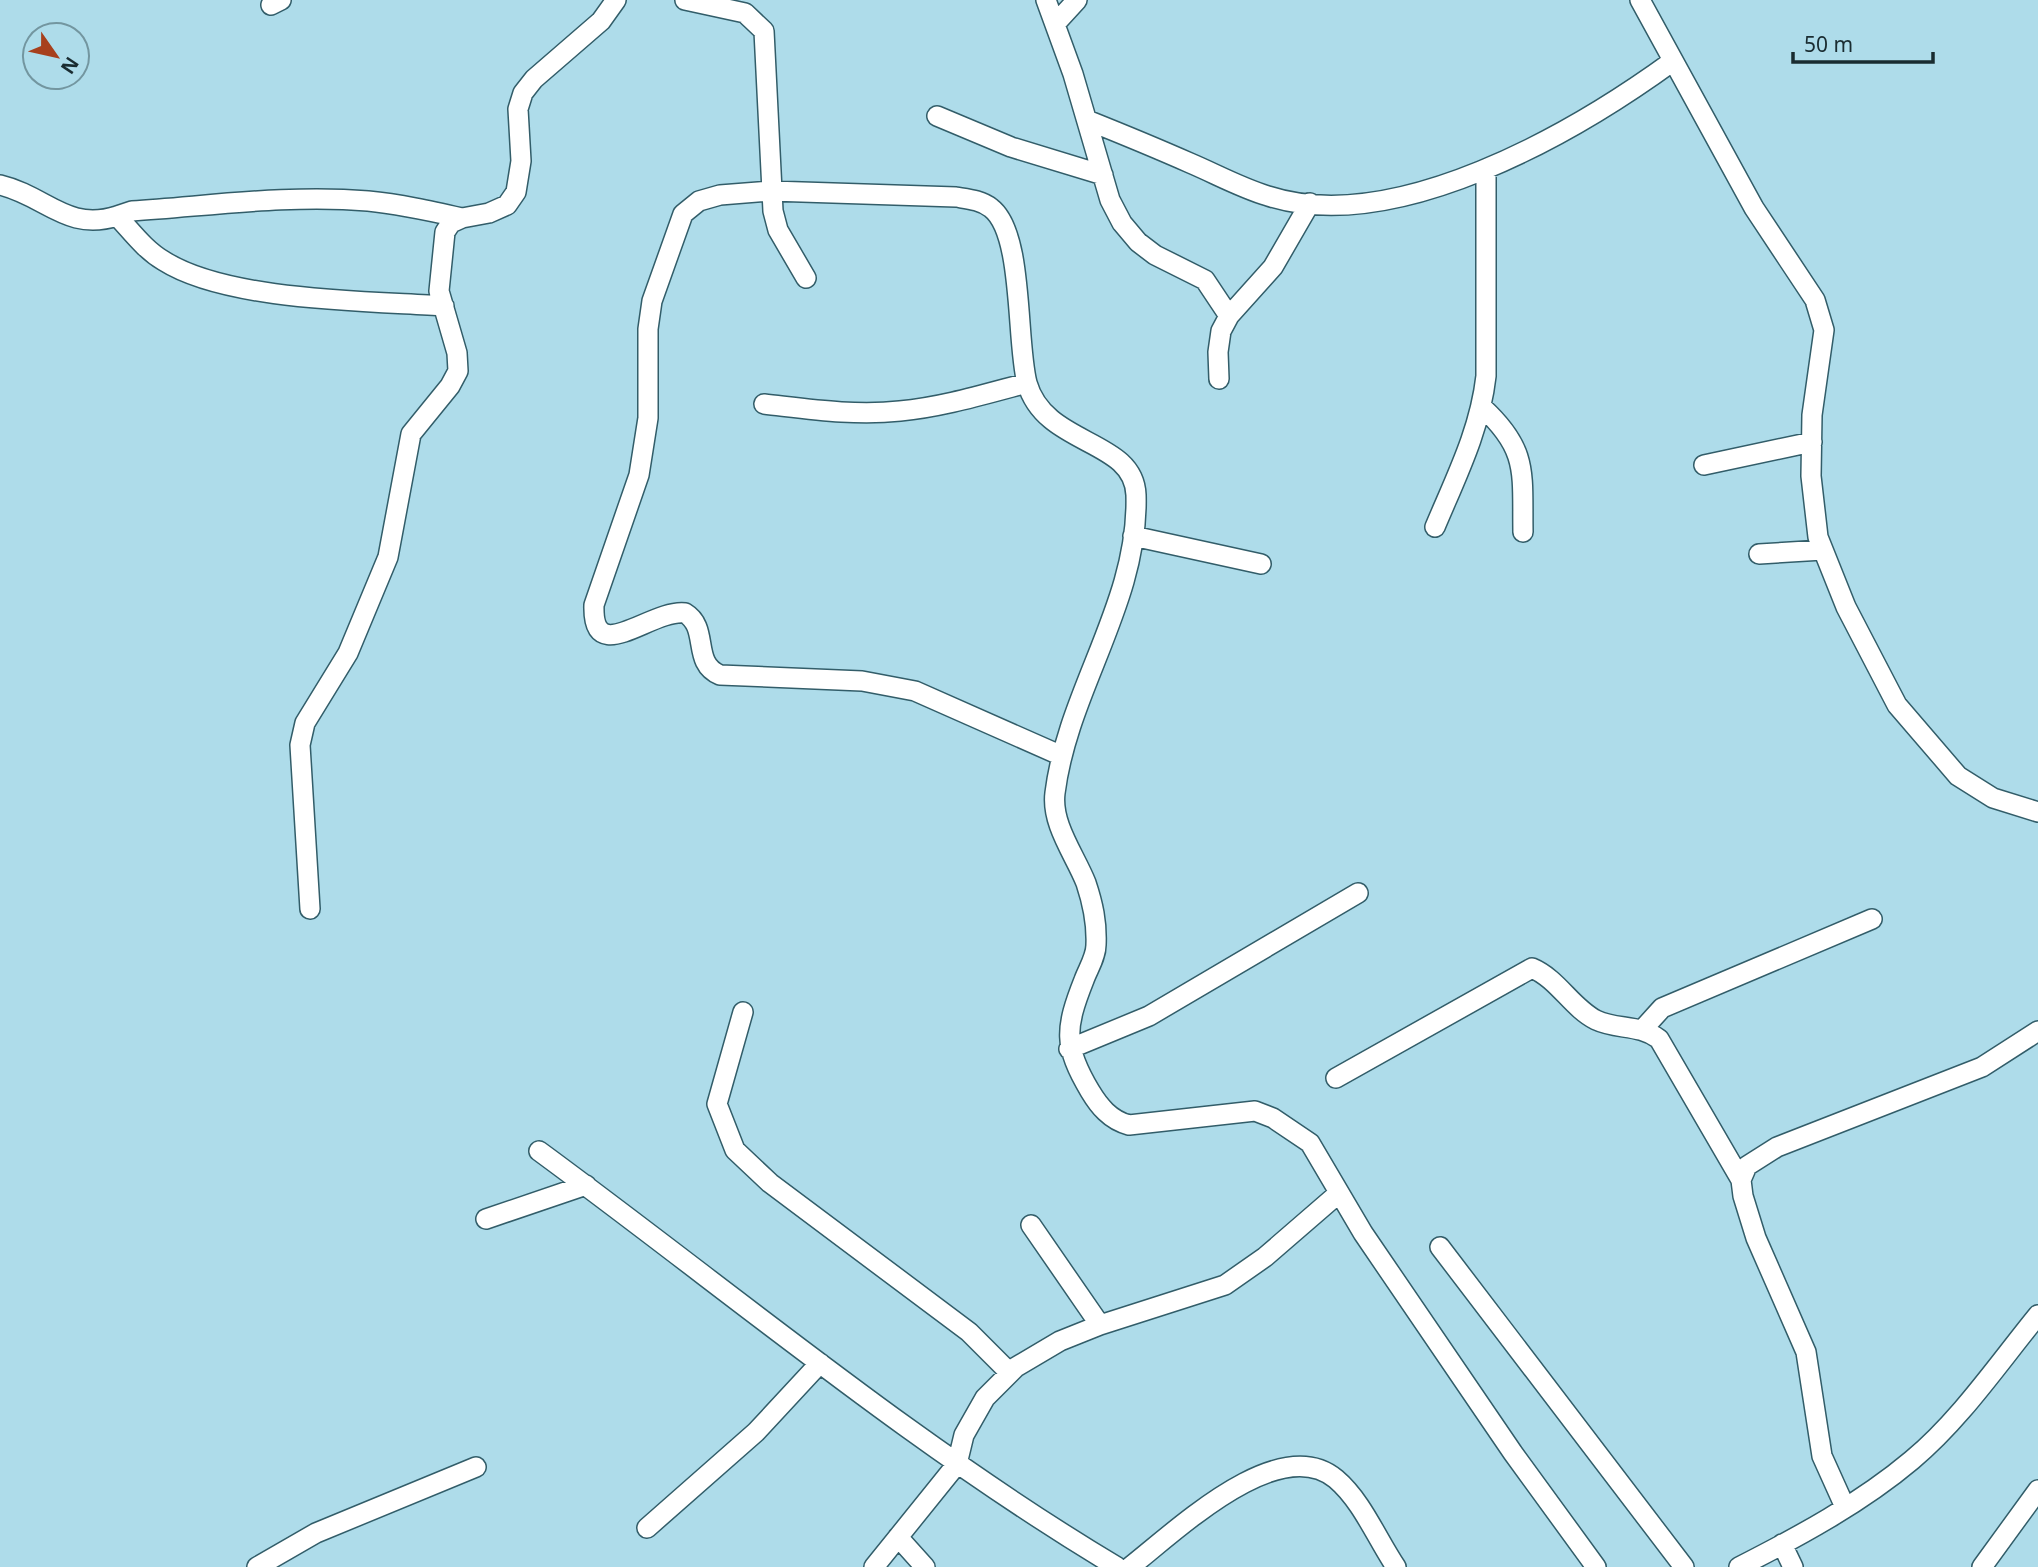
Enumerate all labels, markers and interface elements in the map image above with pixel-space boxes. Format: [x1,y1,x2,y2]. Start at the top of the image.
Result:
north arrow [21,21,91,91]
scale bar [1793,21,1933,65]
text: 50 m [1804,30,1853,58]
text: N [55,52,85,79]

